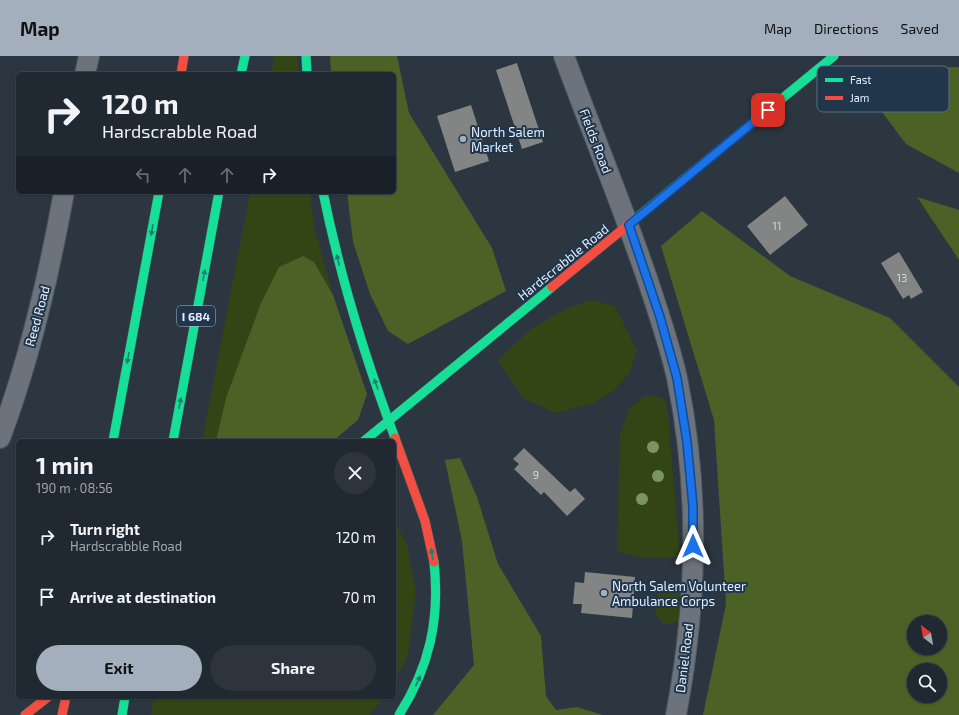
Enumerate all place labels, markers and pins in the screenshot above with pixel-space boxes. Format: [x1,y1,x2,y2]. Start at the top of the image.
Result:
pin [751,93,785,127]
place label: North Salem Market [471,124,545,155]
marker: North Salem Market [458,134,468,144]
place label: North Salem Volunteer Ambulance Corps [612,578,746,609]
marker: North Salem Volunteer Ambulance Corps [599,588,609,598]

